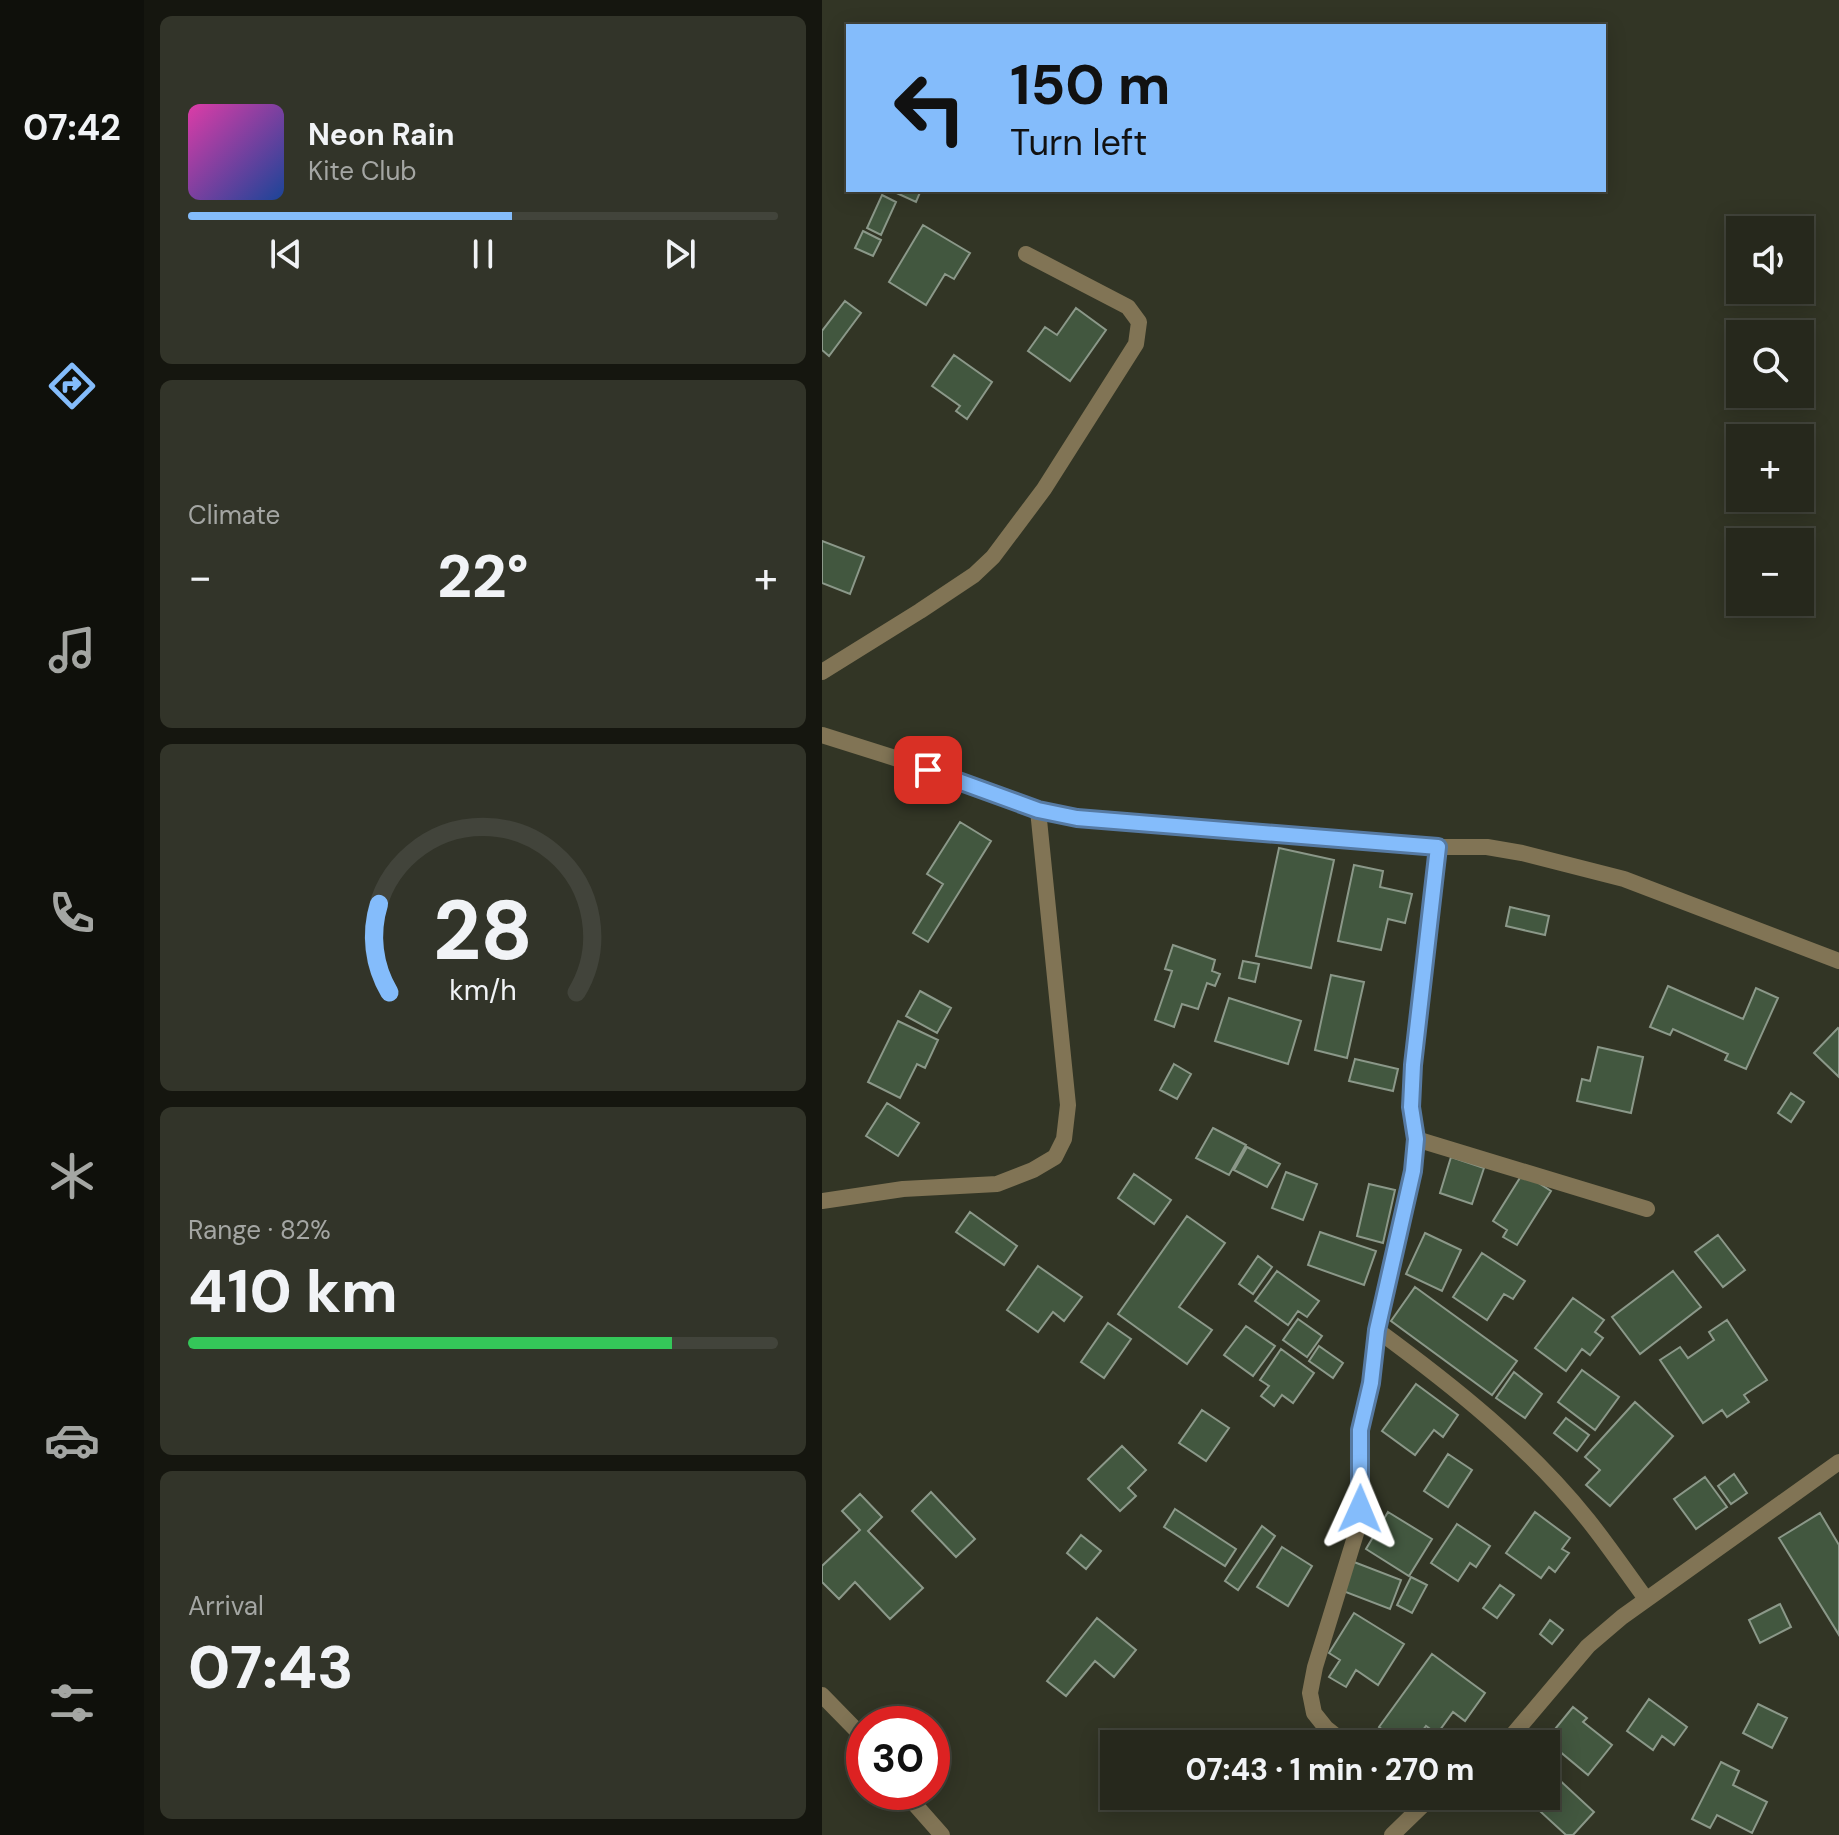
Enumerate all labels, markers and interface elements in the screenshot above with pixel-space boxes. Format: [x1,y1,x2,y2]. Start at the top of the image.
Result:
text: 150 m [1010,48,1171,121]
icon: left [878,56,982,160]
text: 07:42 [23,104,121,151]
text: Neon Rain [308,115,454,154]
text: Turn left [1010,119,1147,166]
text: Kite Club [308,154,417,188]
map controls [1726,216,1814,616]
button: sound [1726,216,1814,304]
icon: previous [264,232,308,276]
icon: pause [461,232,505,276]
icon: next [658,232,702,276]
button: search [1726,320,1814,408]
icon: directions [44,358,100,414]
button: + [1726,424,1814,512]
text: Climate [188,498,280,532]
button: − [1726,528,1814,616]
text: 22° [437,537,529,616]
text: − [188,548,212,606]
text: + [754,548,778,606]
icon: music [44,622,100,678]
pin [894,736,962,804]
icon: arrive [906,748,950,792]
text: 28 [433,876,533,985]
icon: phone [44,885,100,941]
text: km/h [449,973,517,1010]
icon: climate [44,1148,100,1204]
text: Range · 82% [188,1213,331,1247]
text: 410 km [188,1252,398,1331]
icon: car [44,1412,100,1468]
position arrow [1318,1467,1402,1551]
text: Arrival [188,1589,264,1623]
text: 07:43 [188,1628,353,1707]
icon: filters [44,1675,100,1731]
speed limit sign: 30 [846,1706,950,1810]
text: 07:43 · 1 min · 270 m [1185,1750,1475,1789]

